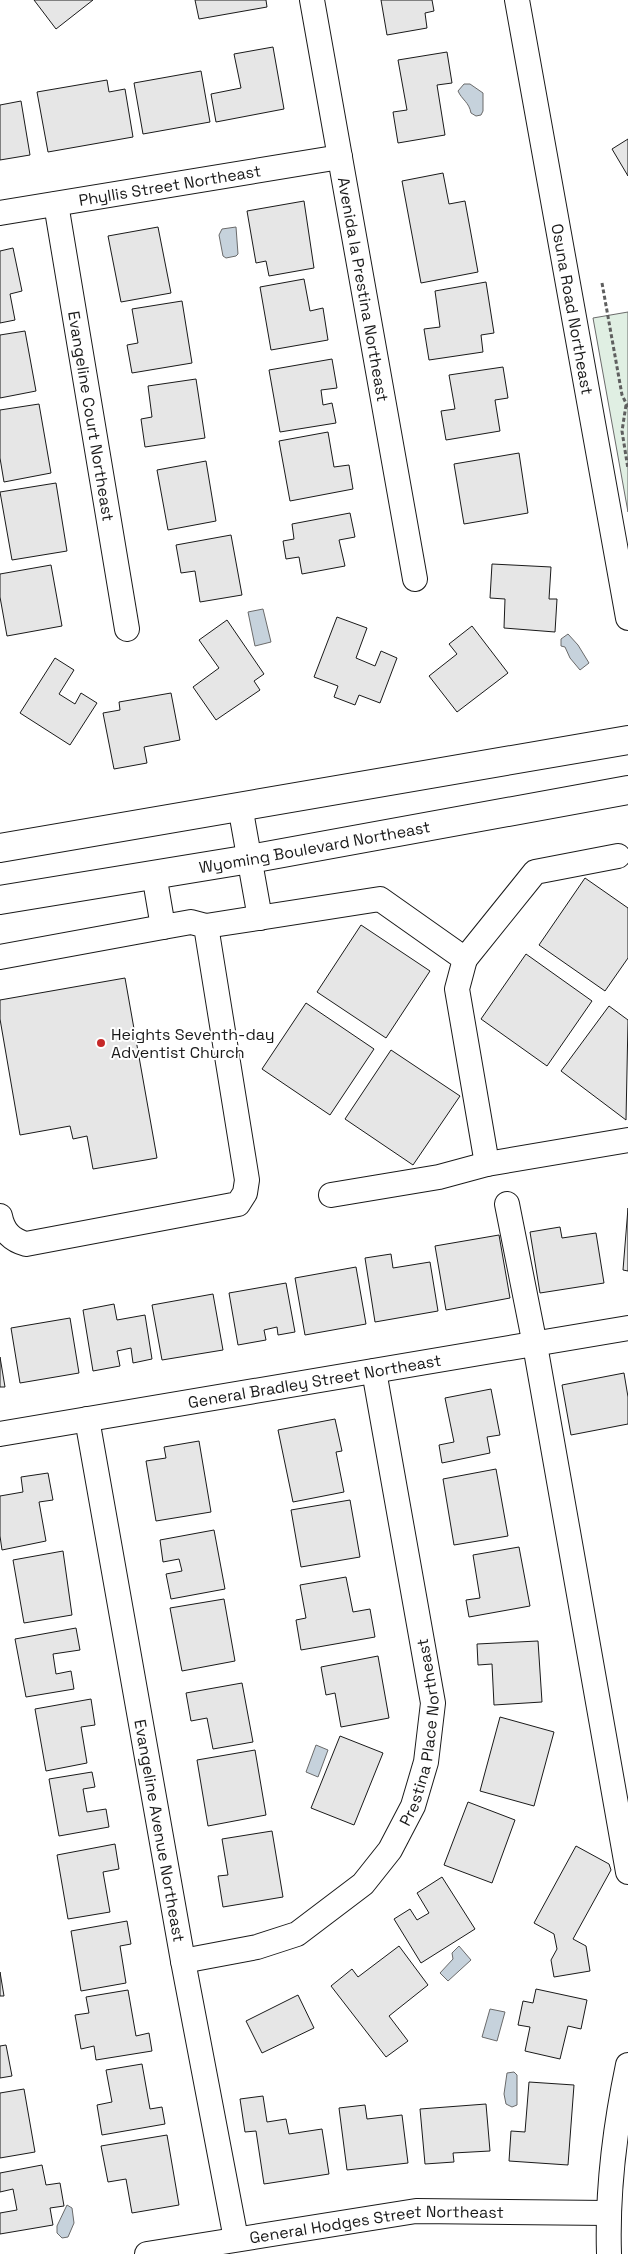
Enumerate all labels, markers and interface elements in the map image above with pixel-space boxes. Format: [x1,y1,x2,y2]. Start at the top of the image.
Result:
street label: Phyllis Street Northeast [77,160,263,211]
street label: Avenida la Prestina Northeast [333,176,393,404]
street label: Osuna Road Northeast [546,222,598,396]
street label: Evangeline Court Northeast [63,309,119,523]
street label: Wyoming Boulevard Northeast [197,816,432,878]
place label: Heights Seventh-day Adventist Church [111,1024,275,1063]
marker: Heights Seventh-day Adventist Church [95,1037,107,1049]
street label: General Bradley Street Northeast [186,1350,443,1413]
street label: Prestina Place Northeast [394,1637,444,1830]
street label: Evangeline Avenue Northeast [129,1718,189,1944]
street label: General Hodges Street Northeast [248,2201,504,2248]

